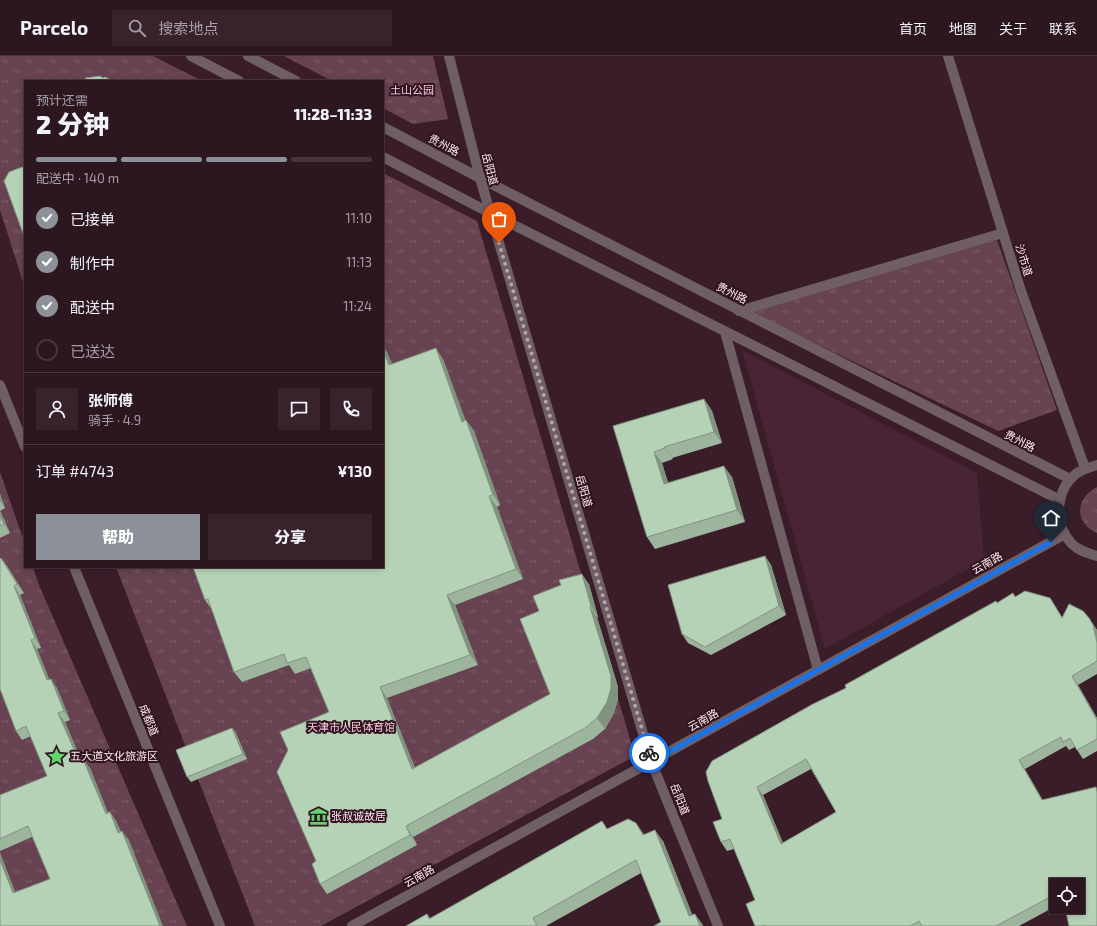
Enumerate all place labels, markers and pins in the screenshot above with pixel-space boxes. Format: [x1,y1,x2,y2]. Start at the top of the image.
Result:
pin [482,202,516,243]
pin [1034,501,1068,542]
place icon: 五大道文化旅游区 [47,746,67,766]
place label: 五大道文化旅游区 [70,749,158,762]
museum icon: 张叔诚故居 [308,806,328,826]
place label: 张叔诚故居 [331,809,386,822]

